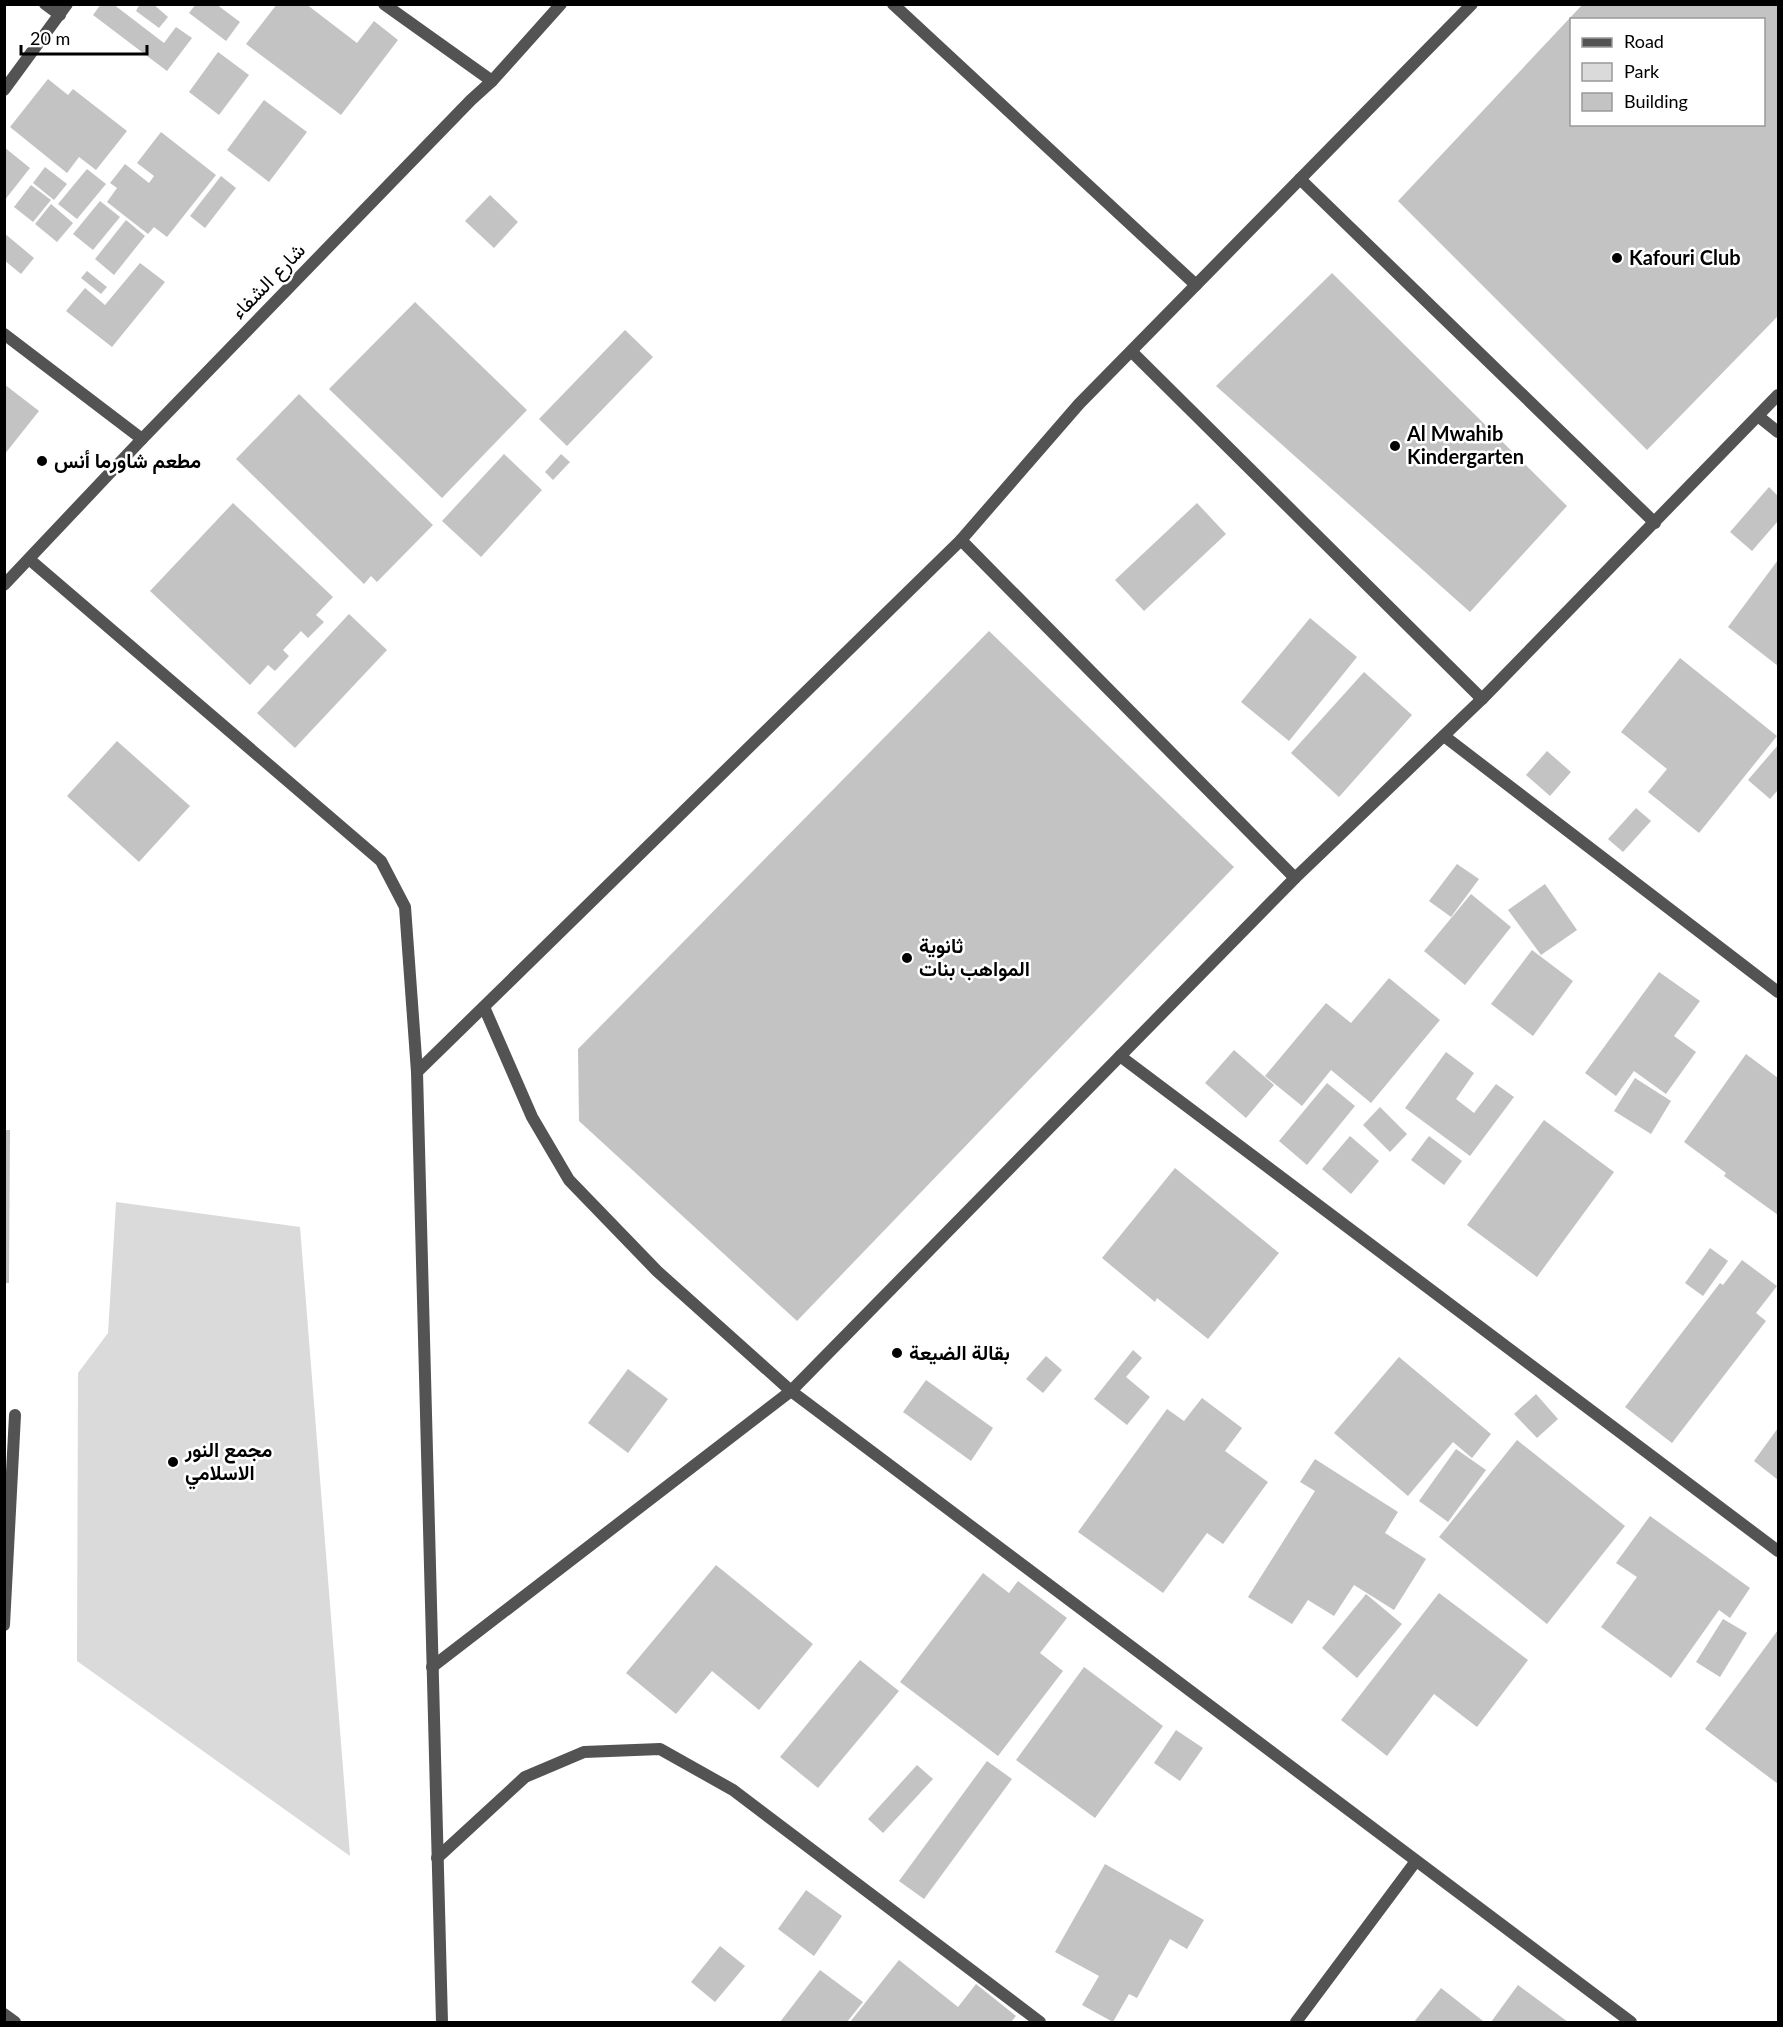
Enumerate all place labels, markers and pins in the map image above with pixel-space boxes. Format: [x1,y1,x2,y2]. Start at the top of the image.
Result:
place label: Kafouri Club [1629,245,1741,269]
marker: Kafouri Club [1610,251,1624,265]
place label: Al Mwahib Kindergarten [1406,421,1524,468]
marker: Al Mwahib Kindergarten [1388,439,1402,453]
place label: مطعم شاورما أنس [54,448,201,474]
marker: مطعم شاورما أنس [35,454,49,468]
place label: ثانوية المواهب بنات [919,933,1030,982]
marker: ثانوية المواهب بنات [900,951,914,965]
place label: بقالة الضيعة [909,1340,1010,1365]
marker: بقالة الضيعة [890,1346,904,1360]
place label: مجمع النور الاسلامي [184,1437,272,1490]
marker: مجمع النور الاسلامي [166,1455,180,1469]

